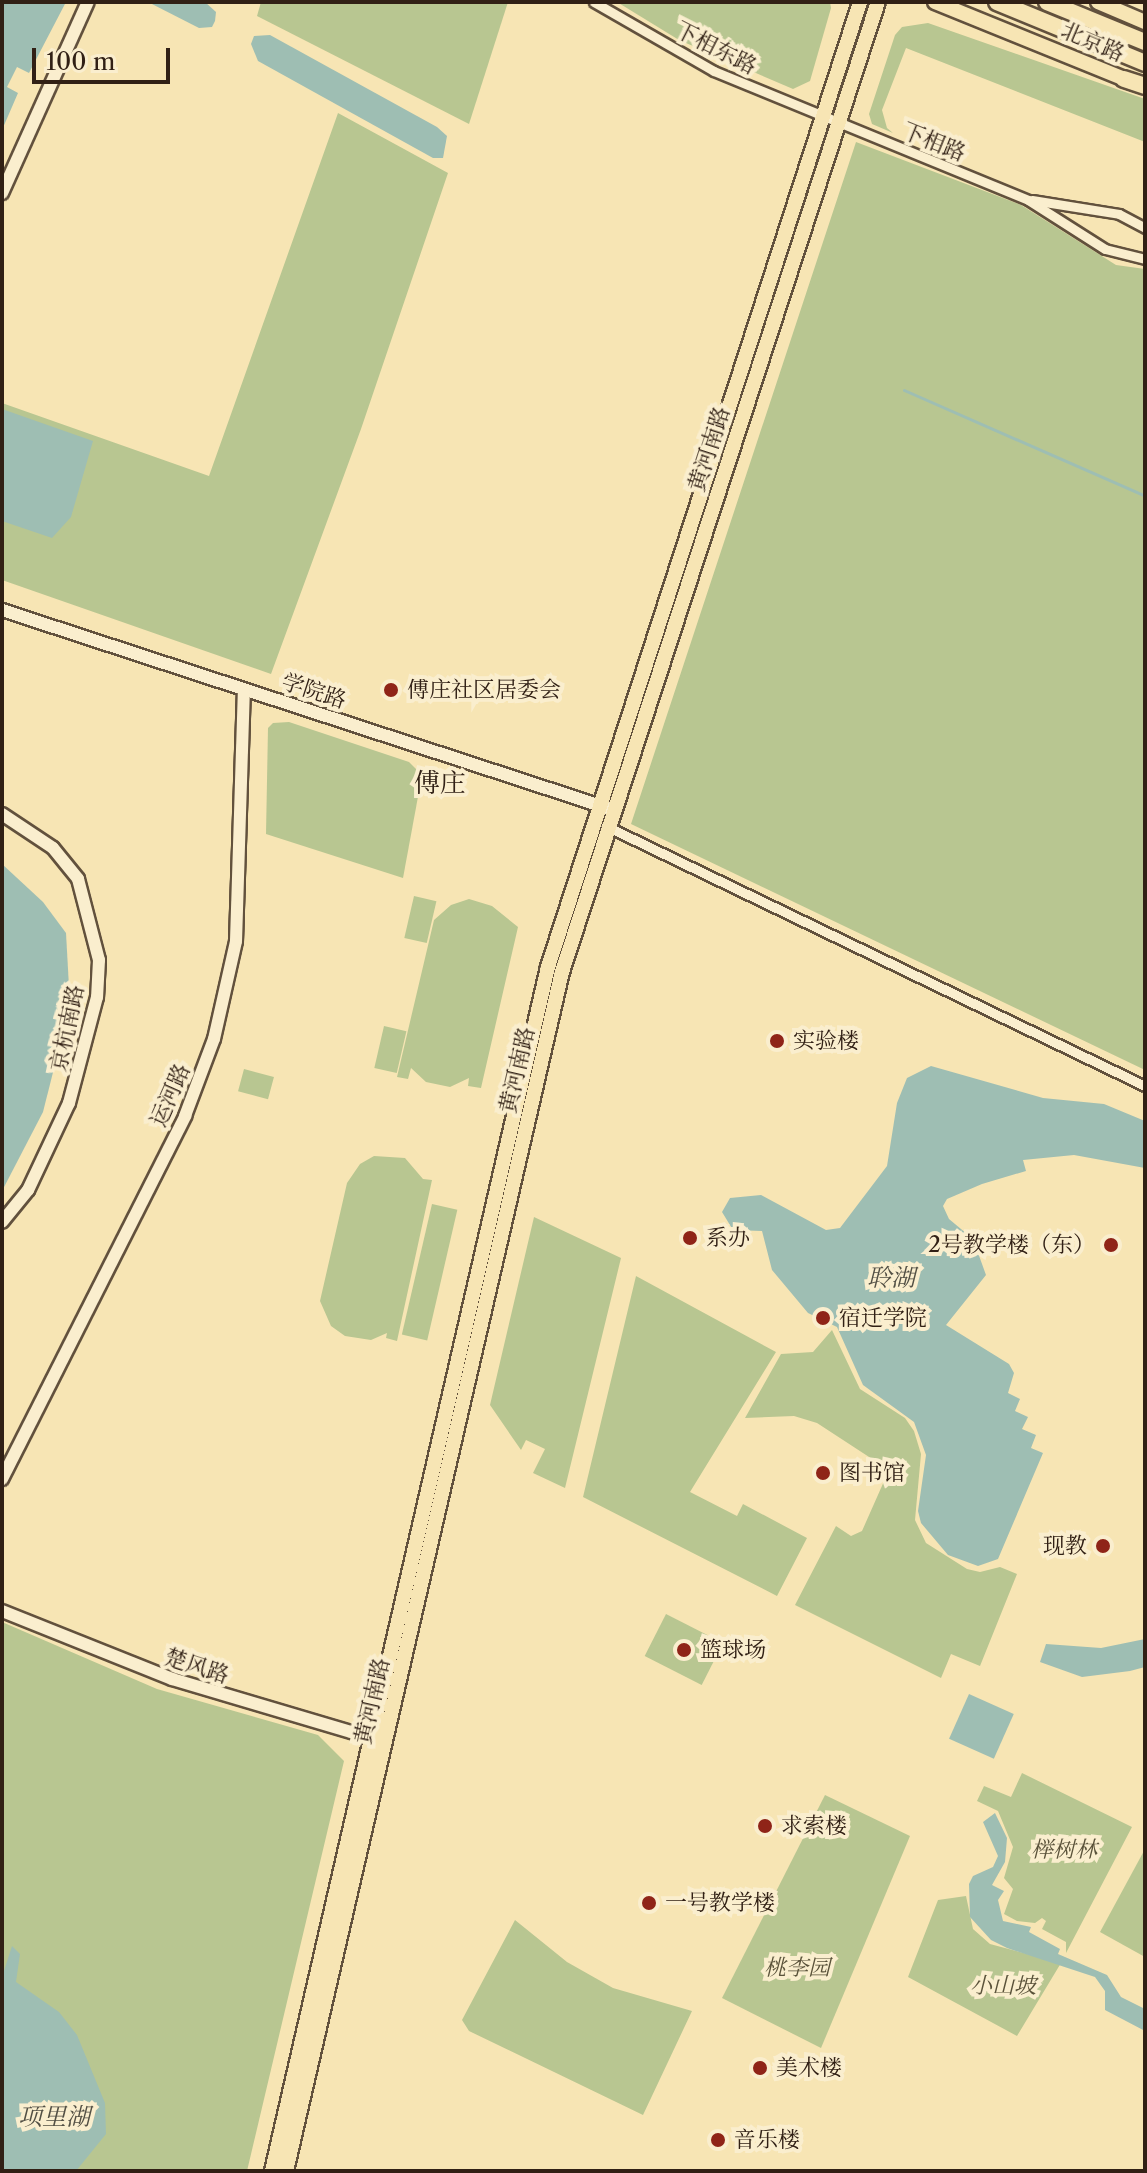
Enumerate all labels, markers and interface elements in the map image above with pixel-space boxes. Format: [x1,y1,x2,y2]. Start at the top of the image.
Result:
street label: 下相东路 [671,16,761,80]
street label: 北京路 [1057,17,1129,67]
scale bar [36,32,174,82]
text: 100 m [46,47,115,76]
street label: 下相路 [898,117,970,167]
street label: 黄河南路 [683,403,735,495]
street label: 学院路 [279,668,349,714]
place label: 傅庄社区居委会 [407,677,561,703]
marker: 傅庄社区居委会 [382,681,400,699]
district label: 傅庄 [414,768,466,800]
street label: 京杭南路 [45,982,89,1074]
street label: 黄河南路 [494,1024,540,1116]
place label: 实验楼 [793,1028,859,1054]
marker: 实验楼 [768,1032,786,1050]
street label: 运河路 [145,1059,195,1131]
place label: 系办 [706,1225,750,1251]
marker: 系办 [681,1229,699,1247]
place label: 2号教学楼（东） [928,1232,1095,1258]
marker: 2号教学楼（东） [1102,1236,1120,1254]
water label: 聆湖 [867,1264,915,1292]
place label: 宿迁学院 [839,1305,927,1331]
marker: 宿迁学院 [814,1309,832,1327]
place label: 图书馆 [839,1460,905,1486]
marker: 图书馆 [814,1464,832,1482]
place label: 现教 [1043,1533,1087,1559]
marker: 现教 [1094,1537,1112,1555]
place label: 篮球场 [700,1637,766,1663]
marker: 篮球场 [675,1641,693,1659]
street label: 楚风路 [162,1643,232,1689]
street label: 黄河南路 [349,1655,395,1747]
place label: 求索楼 [781,1813,847,1839]
marker: 求索楼 [756,1817,774,1835]
park label: 榉树林 [1031,1837,1097,1863]
place label: 一号教学楼 [665,1890,775,1916]
marker: 一号教学楼 [640,1894,658,1912]
park label: 桃李园 [764,1955,830,1981]
park label: 小山坡 [970,1973,1036,1999]
place label: 美术楼 [776,2055,842,2081]
marker: 美术楼 [751,2059,769,2077]
water label: 项里湖 [18,2103,90,2131]
place label: 音乐楼 [734,2127,800,2153]
marker: 音乐楼 [709,2131,727,2149]

